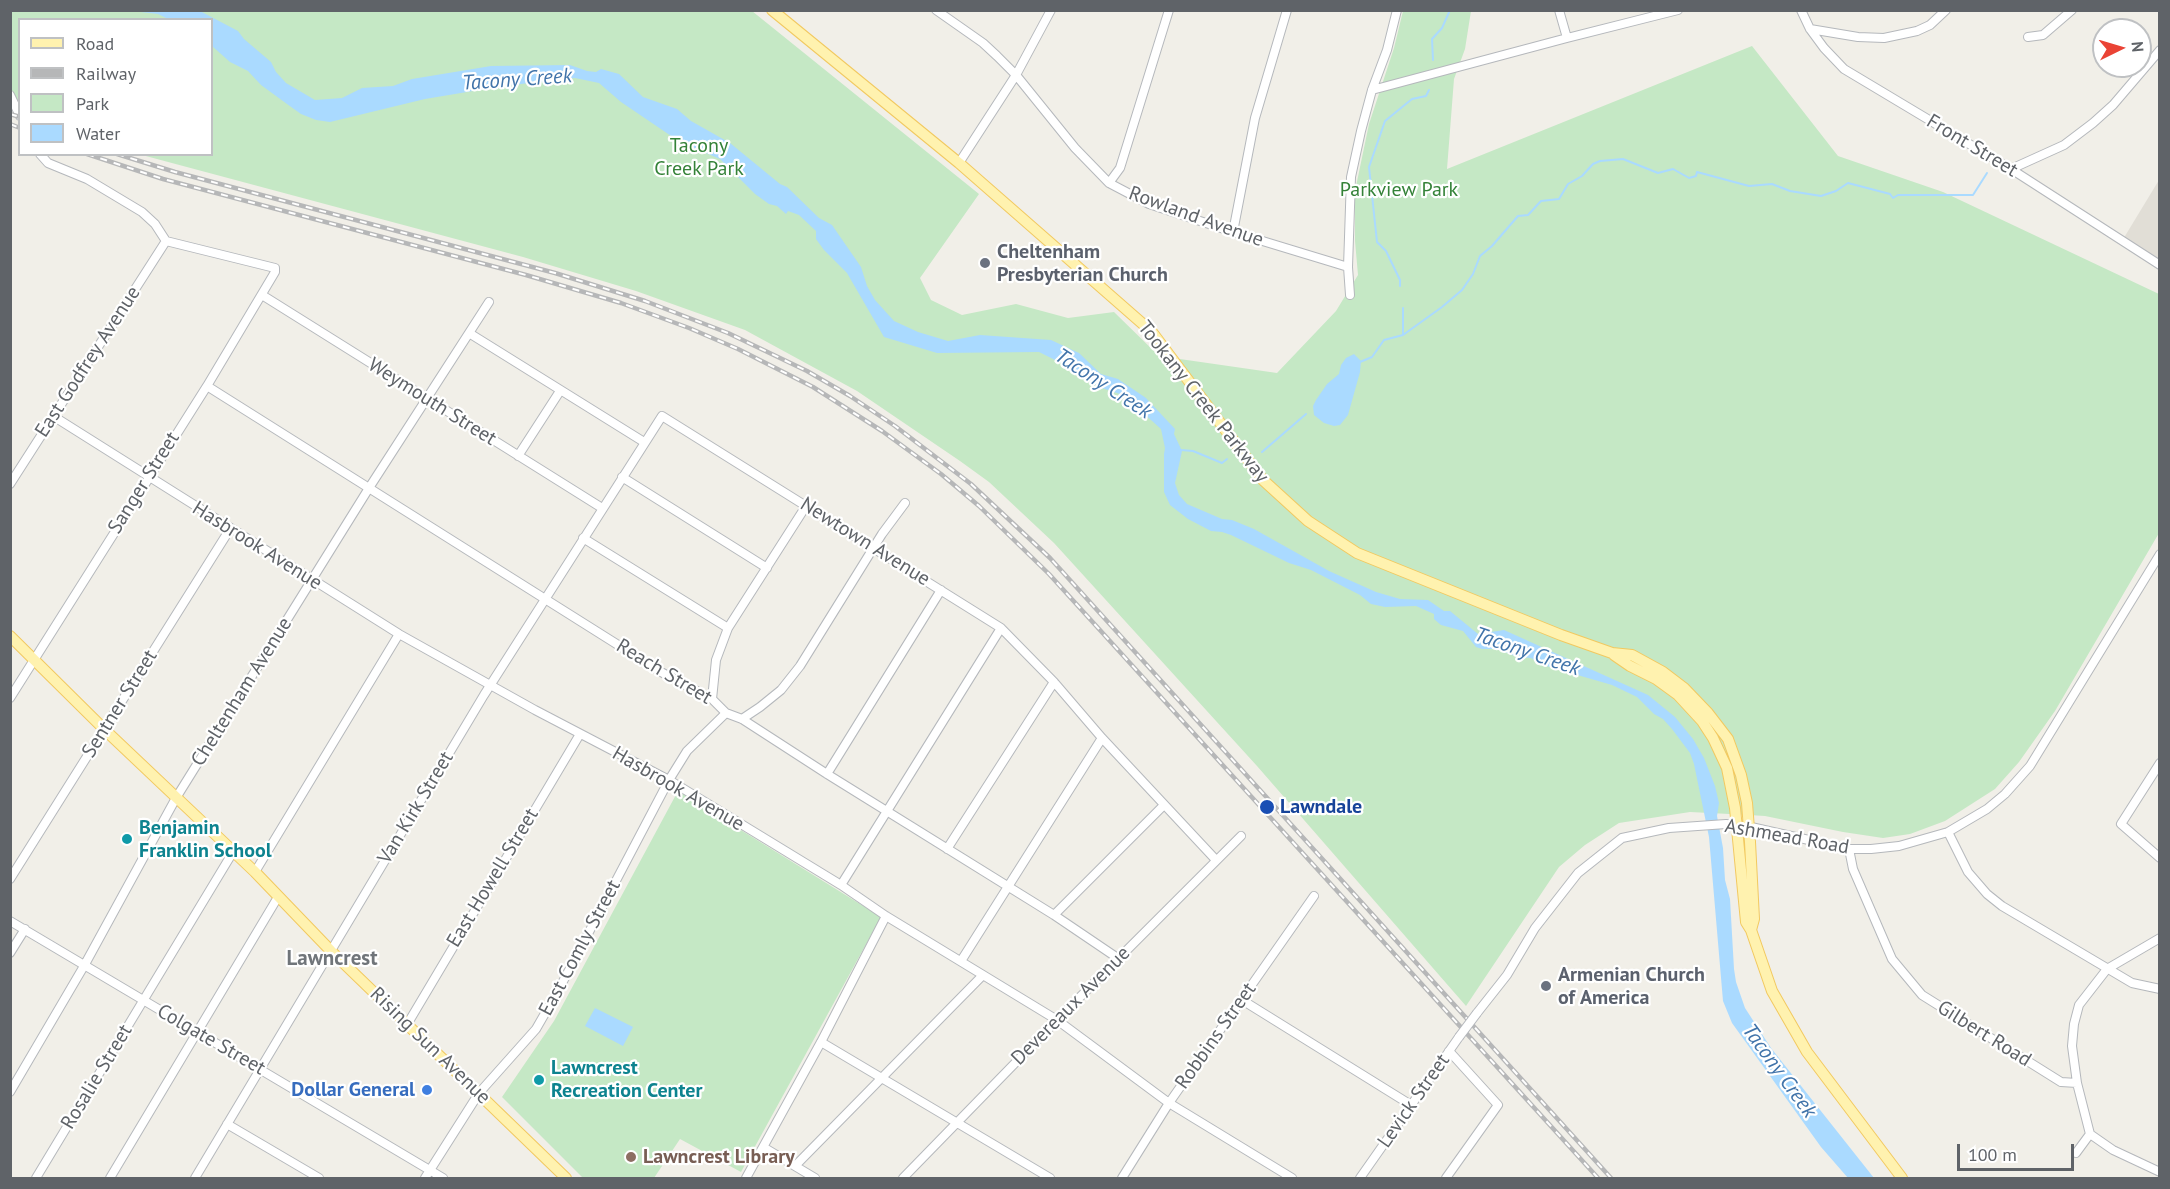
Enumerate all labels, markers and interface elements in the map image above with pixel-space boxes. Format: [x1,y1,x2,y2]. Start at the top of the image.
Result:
legend [18,18,213,156]
north arrow [2092,18,2152,78]
text: Road [76,32,114,55]
text: N [2128,40,2148,53]
text: Railway [76,62,136,85]
water label: Tacony Creek [461,64,573,96]
text: Park [76,92,109,115]
street label: Front Street [1922,109,2022,183]
text: Water [76,122,120,145]
park label: Tacony Creek Park [654,134,744,181]
park label: Parkview Park [1340,178,1458,202]
street label: Rowland Avenue [1125,182,1267,252]
place label: Cheltenham Presbyterian Church [997,240,1168,287]
marker: Cheltenham Presbyterian Church [978,256,992,270]
street label: East Godfrey Avenue [30,282,146,442]
street label: Tookany Creek Parkway [1132,316,1274,488]
water label: Tacony Creek [1050,343,1156,425]
street label: Weymouth Street [363,353,501,451]
street label: Sanger Street [103,428,185,538]
street label: Newtown Avenue [796,492,934,592]
street label: Hasbrook Avenue [188,497,326,595]
street label: Cheltenham Avenue [187,613,297,771]
water label: Tacony Creek [1471,622,1583,682]
street label: Reach Street [612,634,716,710]
street label: Sentner Street [77,646,163,762]
street label: Hasbrook Avenue [608,742,748,836]
street label: Van Kirk Street [373,747,459,869]
place label: Lawndale [1280,795,1362,819]
marker: Lawndale [1258,798,1276,816]
street label: East Howell Street [442,804,544,952]
street label: Ashmead Road [1723,814,1851,860]
place label: Benjamin Franklin School [139,816,272,863]
marker: Benjamin Franklin School [120,832,134,846]
street label: East Comly Street [534,876,626,1020]
street label: Devereaux Avenue [1007,942,1135,1070]
district label: Lawncrest [286,946,378,972]
place label: Armenian Church of America [1558,963,1705,1010]
street label: Robbins Street [1170,978,1262,1094]
marker: Armenian Church of America [1539,979,1553,993]
street label: Rising Sun Avenue [365,982,495,1110]
street label: Gilbert Road [1933,996,2035,1072]
street label: Colgate Street [153,999,269,1081]
water label: Tacony Creek [1736,1019,1822,1123]
street label: Rosalie Street [56,1020,138,1134]
street label: Levick Street [1373,1050,1455,1152]
place label: Lawncrest Recreation Center [551,1056,703,1103]
marker: Lawncrest Recreation Center [532,1073,546,1087]
place label: Dollar General [291,1078,415,1102]
marker: Dollar General [420,1083,434,1097]
scale bar [1960,1132,2077,1170]
text: 100 m [1968,1143,2017,1166]
place label: Lawncrest Library [643,1145,795,1169]
marker: Lawncrest Library [624,1150,638,1164]

